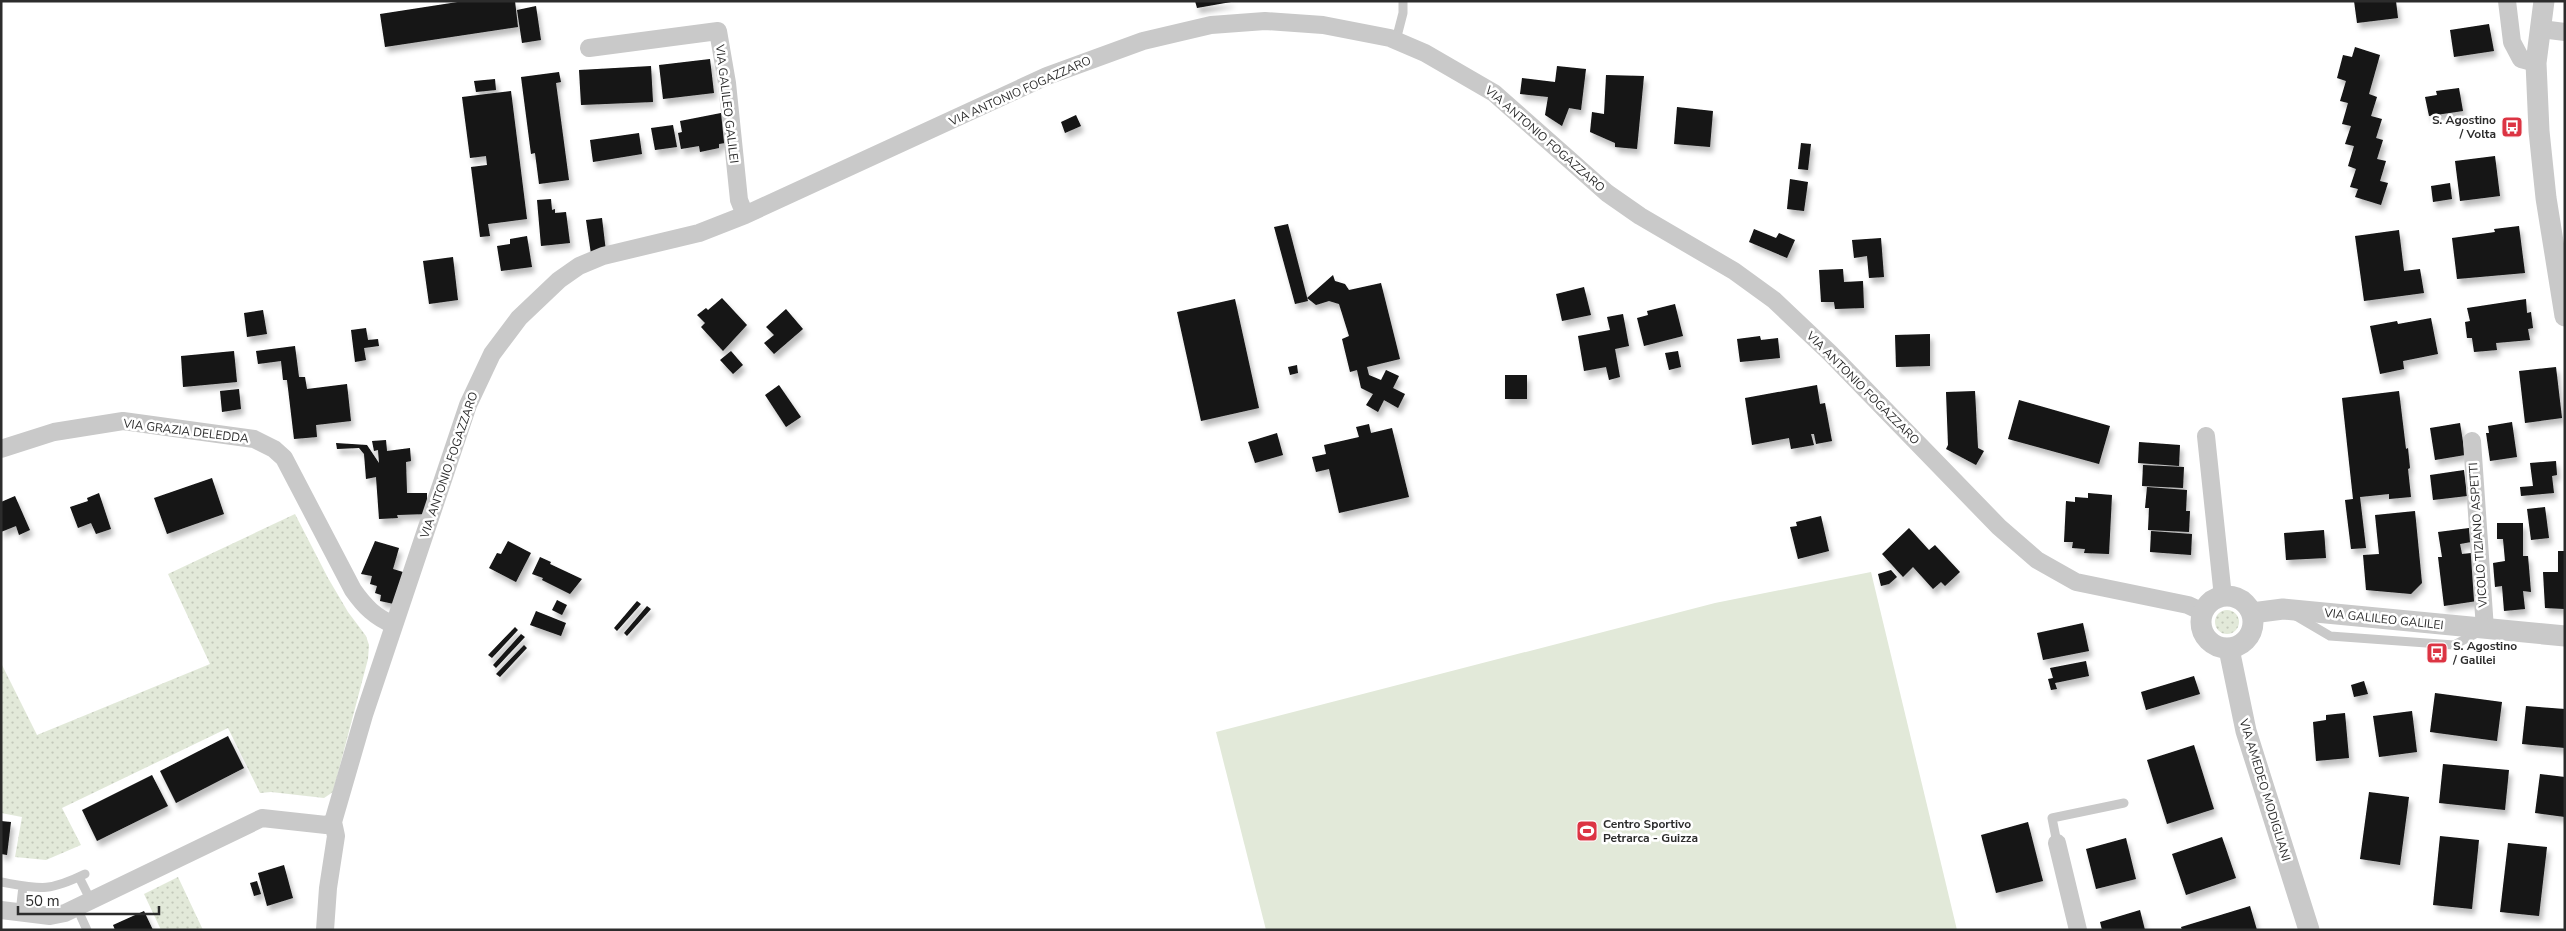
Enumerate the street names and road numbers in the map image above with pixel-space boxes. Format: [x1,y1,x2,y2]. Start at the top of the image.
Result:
street label: VIA GALILEO GALILEI [712,43,742,164]
street label: VIA ANTONIO FOGAZZARO [946,52,1094,130]
street label: VIA ANTONIO FOGAZZARO [1481,82,1608,195]
street label: VIA ANTONIO FOGAZZARO [1802,327,1923,448]
street label: VIA ANTONIO FOGAZZARO [416,390,482,541]
street label: VIA GRAZIA DELEDDA [121,415,250,447]
street label: VICOLO TIZIANO ASPETTI [2465,462,2491,609]
street label: VIA GALILEO GALILEI [2323,605,2444,633]
street label: VIA AMEDEO MODIGLIANI [2235,716,2294,863]

